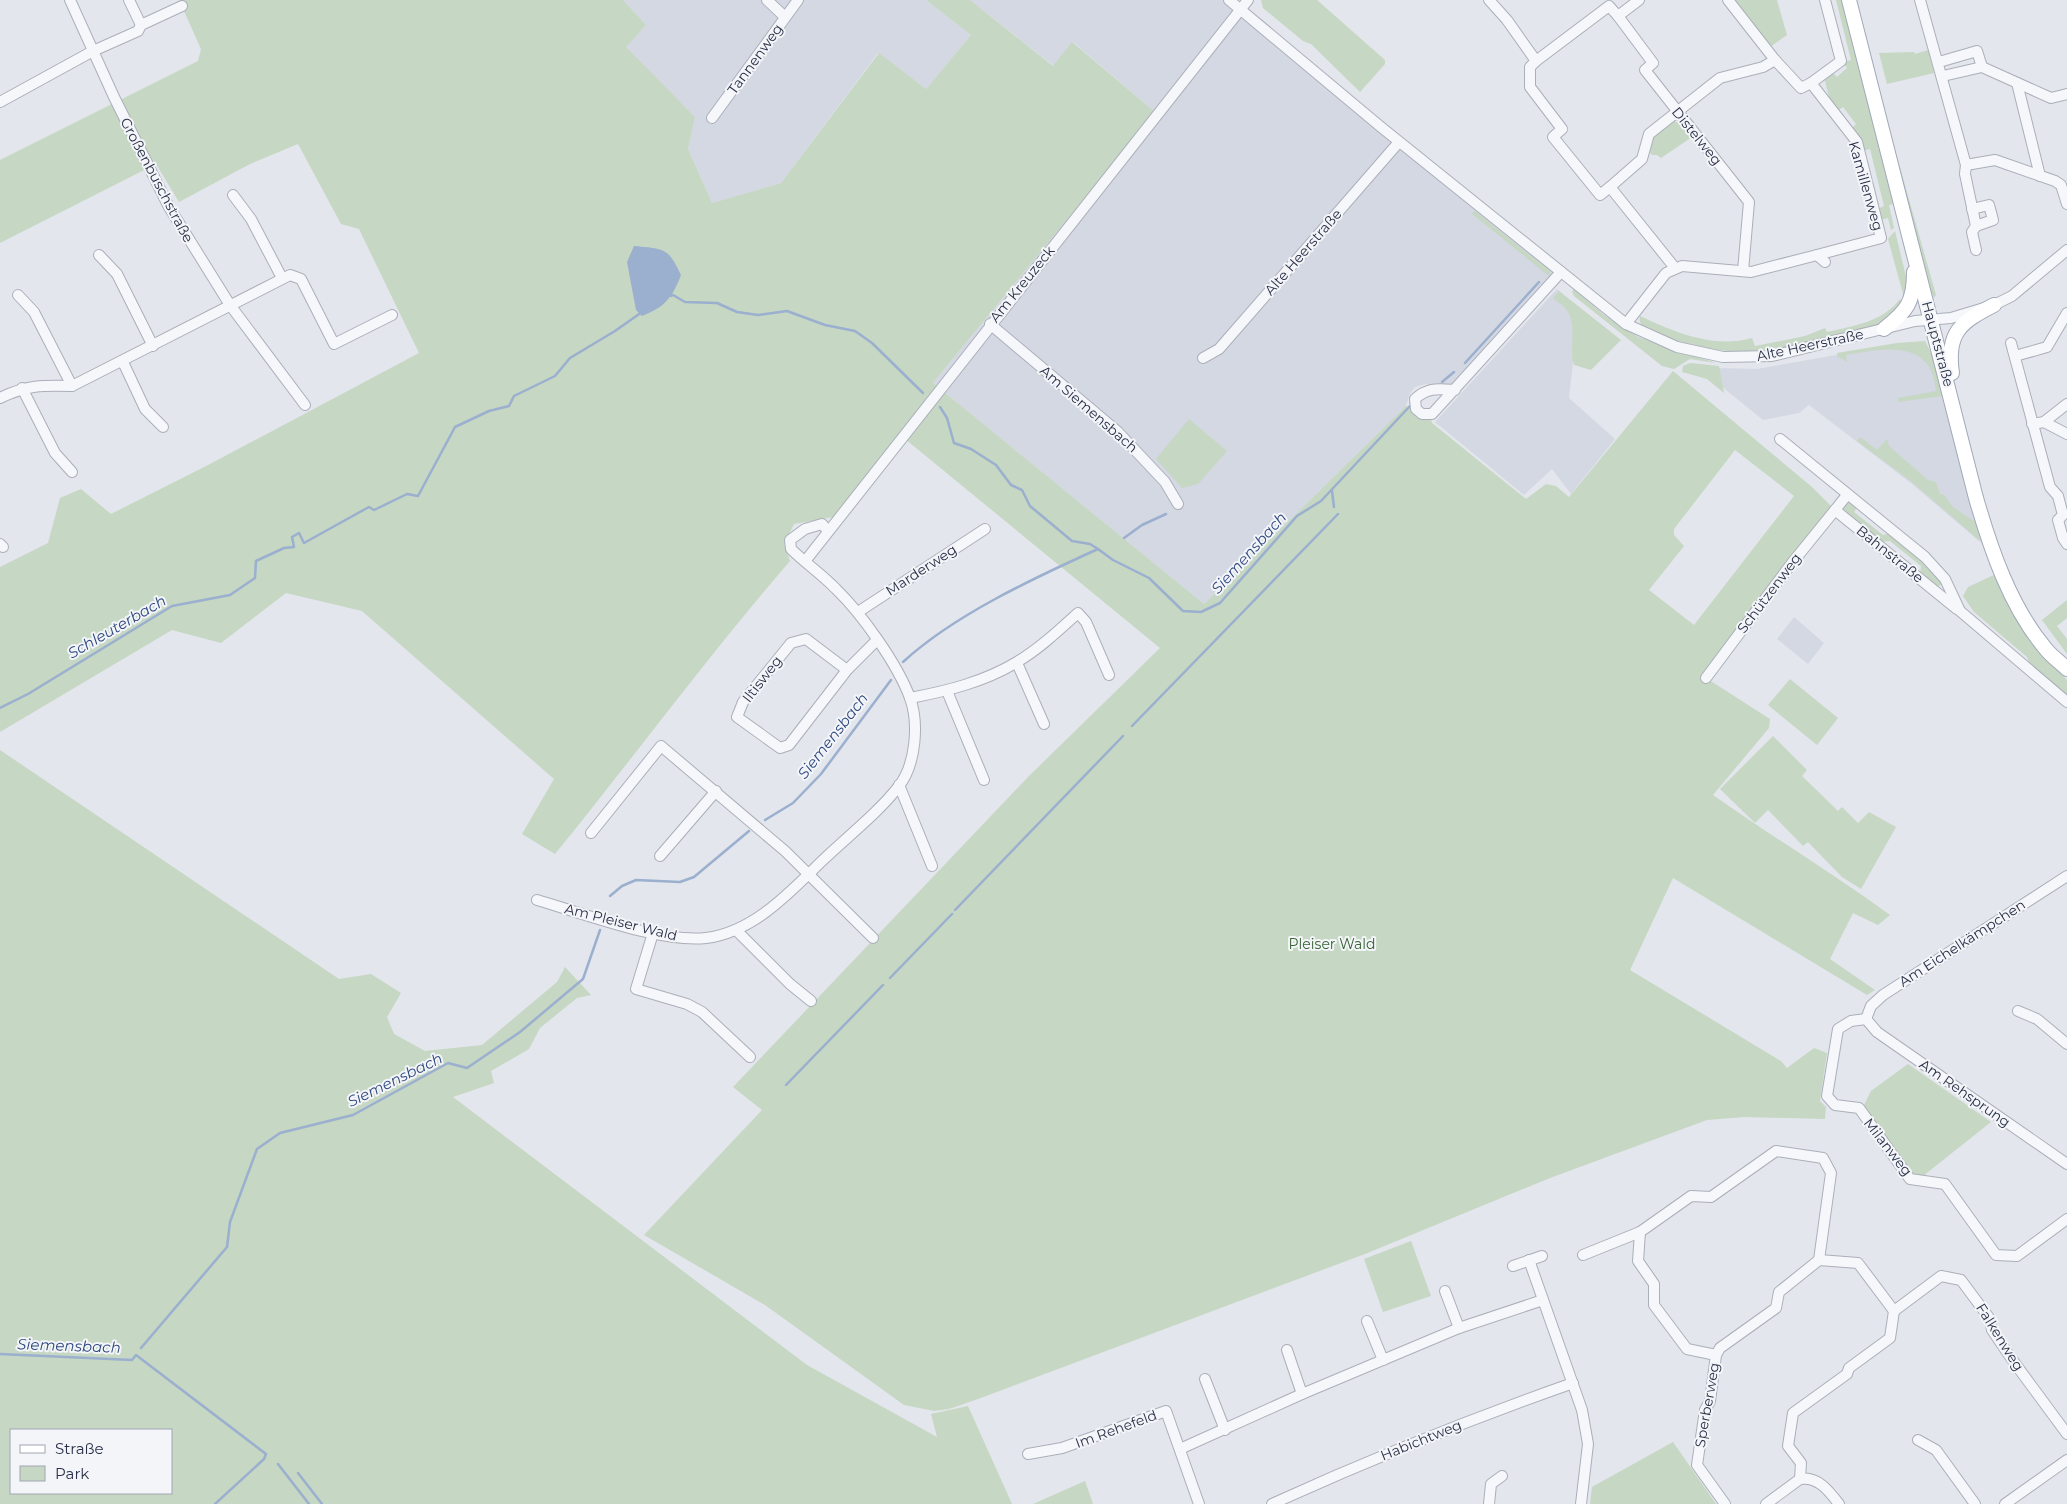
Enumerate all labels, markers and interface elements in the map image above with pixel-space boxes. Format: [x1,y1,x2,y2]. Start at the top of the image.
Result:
street label: Tannenweg [723,20,787,98]
street label: Distelweg [1668,103,1726,169]
street label: Großenbuschstraße [116,114,198,246]
street label: Kamillenweg [1845,139,1887,233]
street label: Alte Heerstraße [1261,205,1345,299]
street label: Am Kreuzeck [986,242,1059,326]
street label: Hauptstraße [1918,299,1958,389]
street label: Alte Heerstraße [1755,325,1865,365]
street label: Am Siemensbach [1036,362,1142,456]
water label: Siemensbach [1207,508,1290,598]
street label: Bahnstraße [1853,521,1927,587]
street label: Marderweg [882,540,960,600]
street label: Schützenweg [1733,549,1805,637]
water label: Schleuterbach [64,591,169,662]
street label: Iltisweg [738,652,786,706]
water label: Siemensbach [793,689,872,782]
street label: Am Eichelkämpchen [1895,895,2029,991]
street label: Am Pleiser Wald [563,899,679,945]
park label: Pleiser Wald [1289,935,1375,953]
water label: Siemensbach [344,1048,445,1111]
street label: Am Rehsprung [1916,1055,2014,1131]
street label: Milanweg [1860,1114,1916,1180]
street label: Falkenweg [1972,1300,2028,1374]
water label: Siemensbach [17,1334,121,1357]
street label: Sperberweg [1691,1361,1723,1449]
street label: Im Rehefeld [1073,1406,1159,1452]
street label: Habichtweg [1378,1416,1464,1464]
legend [10,1429,172,1494]
text: Straße [55,1439,104,1458]
text: Park [55,1464,89,1483]

